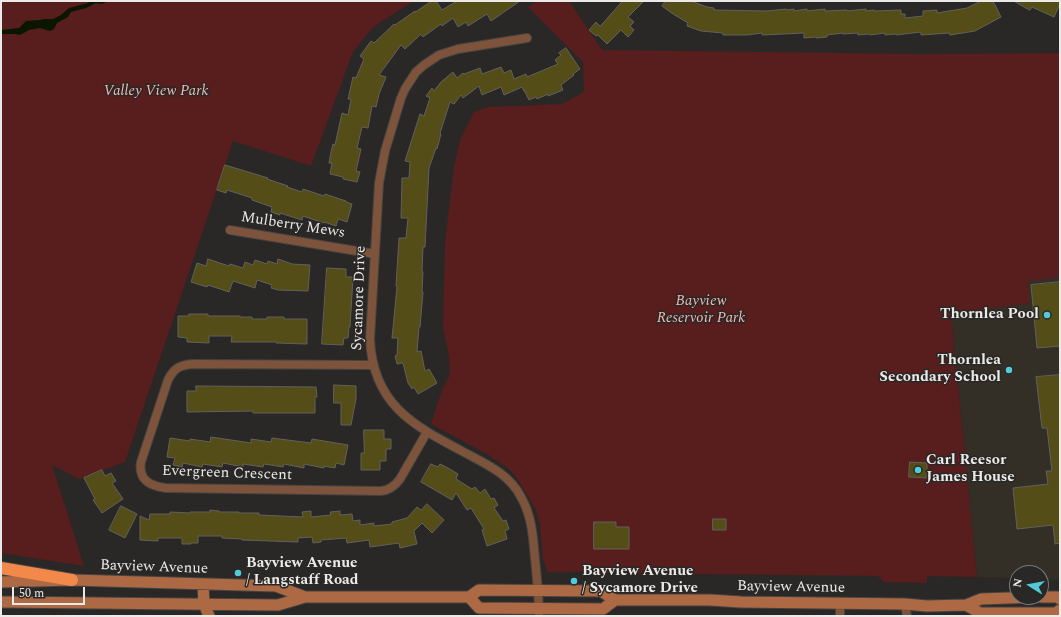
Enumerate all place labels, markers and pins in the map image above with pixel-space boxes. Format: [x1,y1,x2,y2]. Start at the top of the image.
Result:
place label: Thornlea Pool [940,306,1039,324]
marker: Thornlea Pool [1042,310,1052,320]
place label: Thornlea Secondary School [879,352,1001,387]
marker: Thornlea Secondary School [1004,365,1014,375]
place label: Carl Reesor James House [926,452,1015,487]
marker: Carl Reesor James House [913,465,923,475]
place label: Bayview Avenue / Langstaff Road [246,555,359,590]
place label: Bayview Avenue / Sycamore Drive [582,563,698,598]
marker: Bayview Avenue / Langstaff Road [233,568,243,578]
marker: Bayview Avenue / Sycamore Drive [569,576,579,586]

